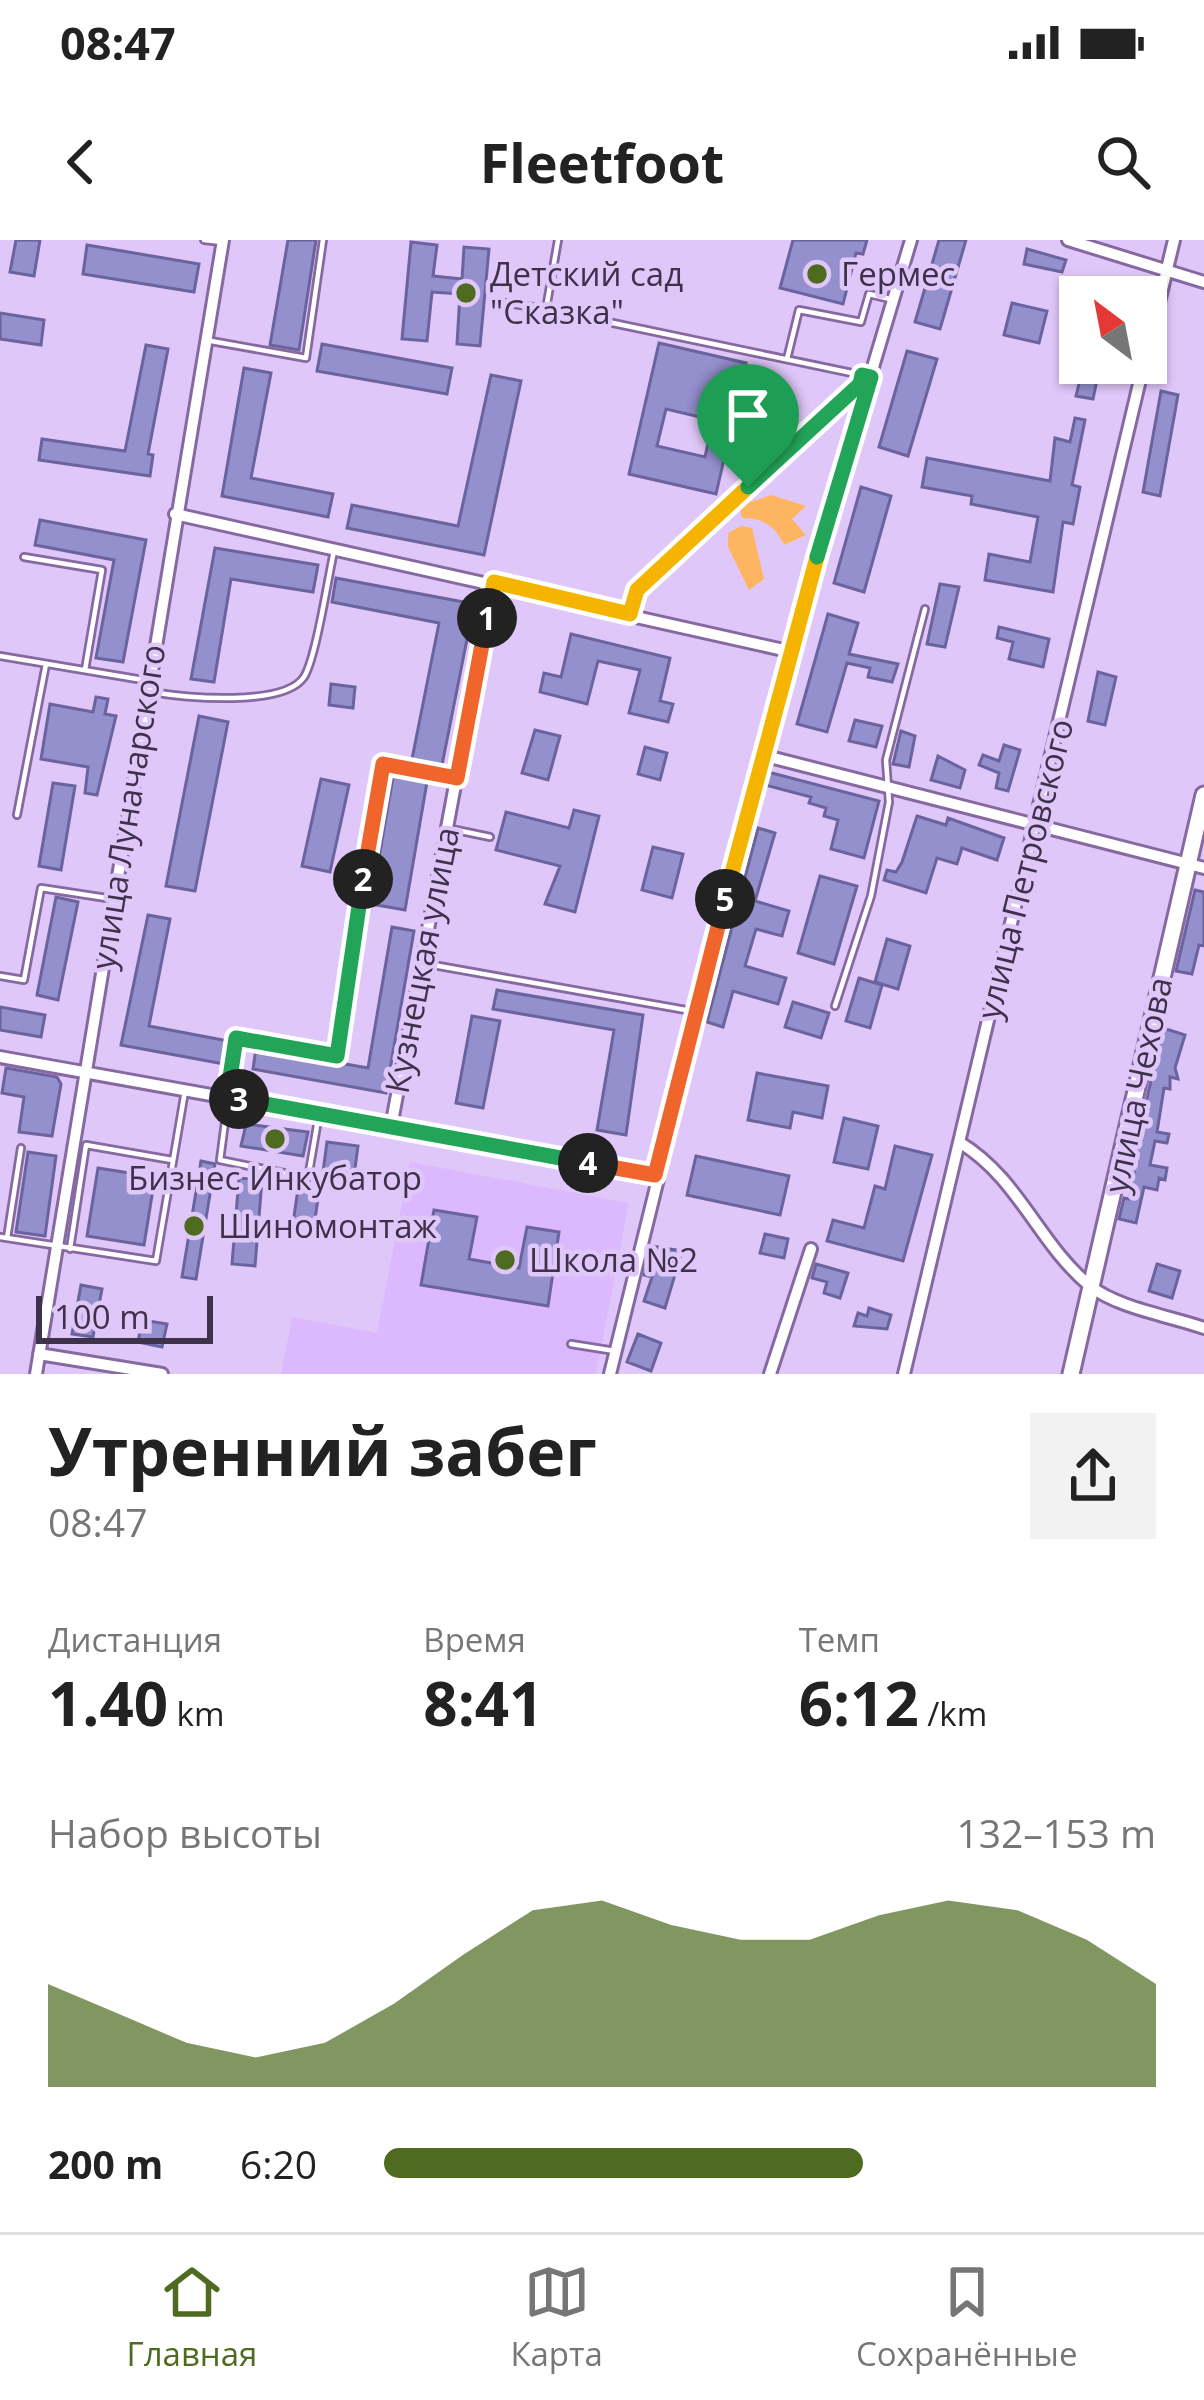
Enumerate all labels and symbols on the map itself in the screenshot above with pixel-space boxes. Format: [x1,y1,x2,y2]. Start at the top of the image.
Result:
place label: Детский сад "Сказка" [490,251,683,334]
place label: Гермес [841,251,955,296]
marker: Гермес [804,261,830,287]
north arrow [1059,276,1167,384]
marker: Детский сад "Сказка" [453,280,479,306]
pin [697,364,799,487]
pin: 1 [457,588,517,648]
street label: улица Луначарского [80,641,175,973]
street label: улица Петровского [965,714,1084,1024]
street label: Кузнецкая улица [374,823,469,1097]
pin: 2 [333,849,393,909]
pin: 5 [695,869,755,929]
street label: улица Чехова [1093,973,1182,1197]
pin: 3 [209,1069,269,1129]
marker: Бизнес Инкубатор [262,1126,288,1152]
pin: 4 [558,1133,618,1193]
place label: Бизнес Инкубатор [128,1155,422,1200]
place label: Шиномонтаж [218,1203,438,1248]
marker: Шиномонтаж [181,1213,207,1239]
place label: Школа №2 [529,1237,698,1282]
marker: Школа №2 [492,1247,518,1273]
scale bar [36,1290,213,1343]

